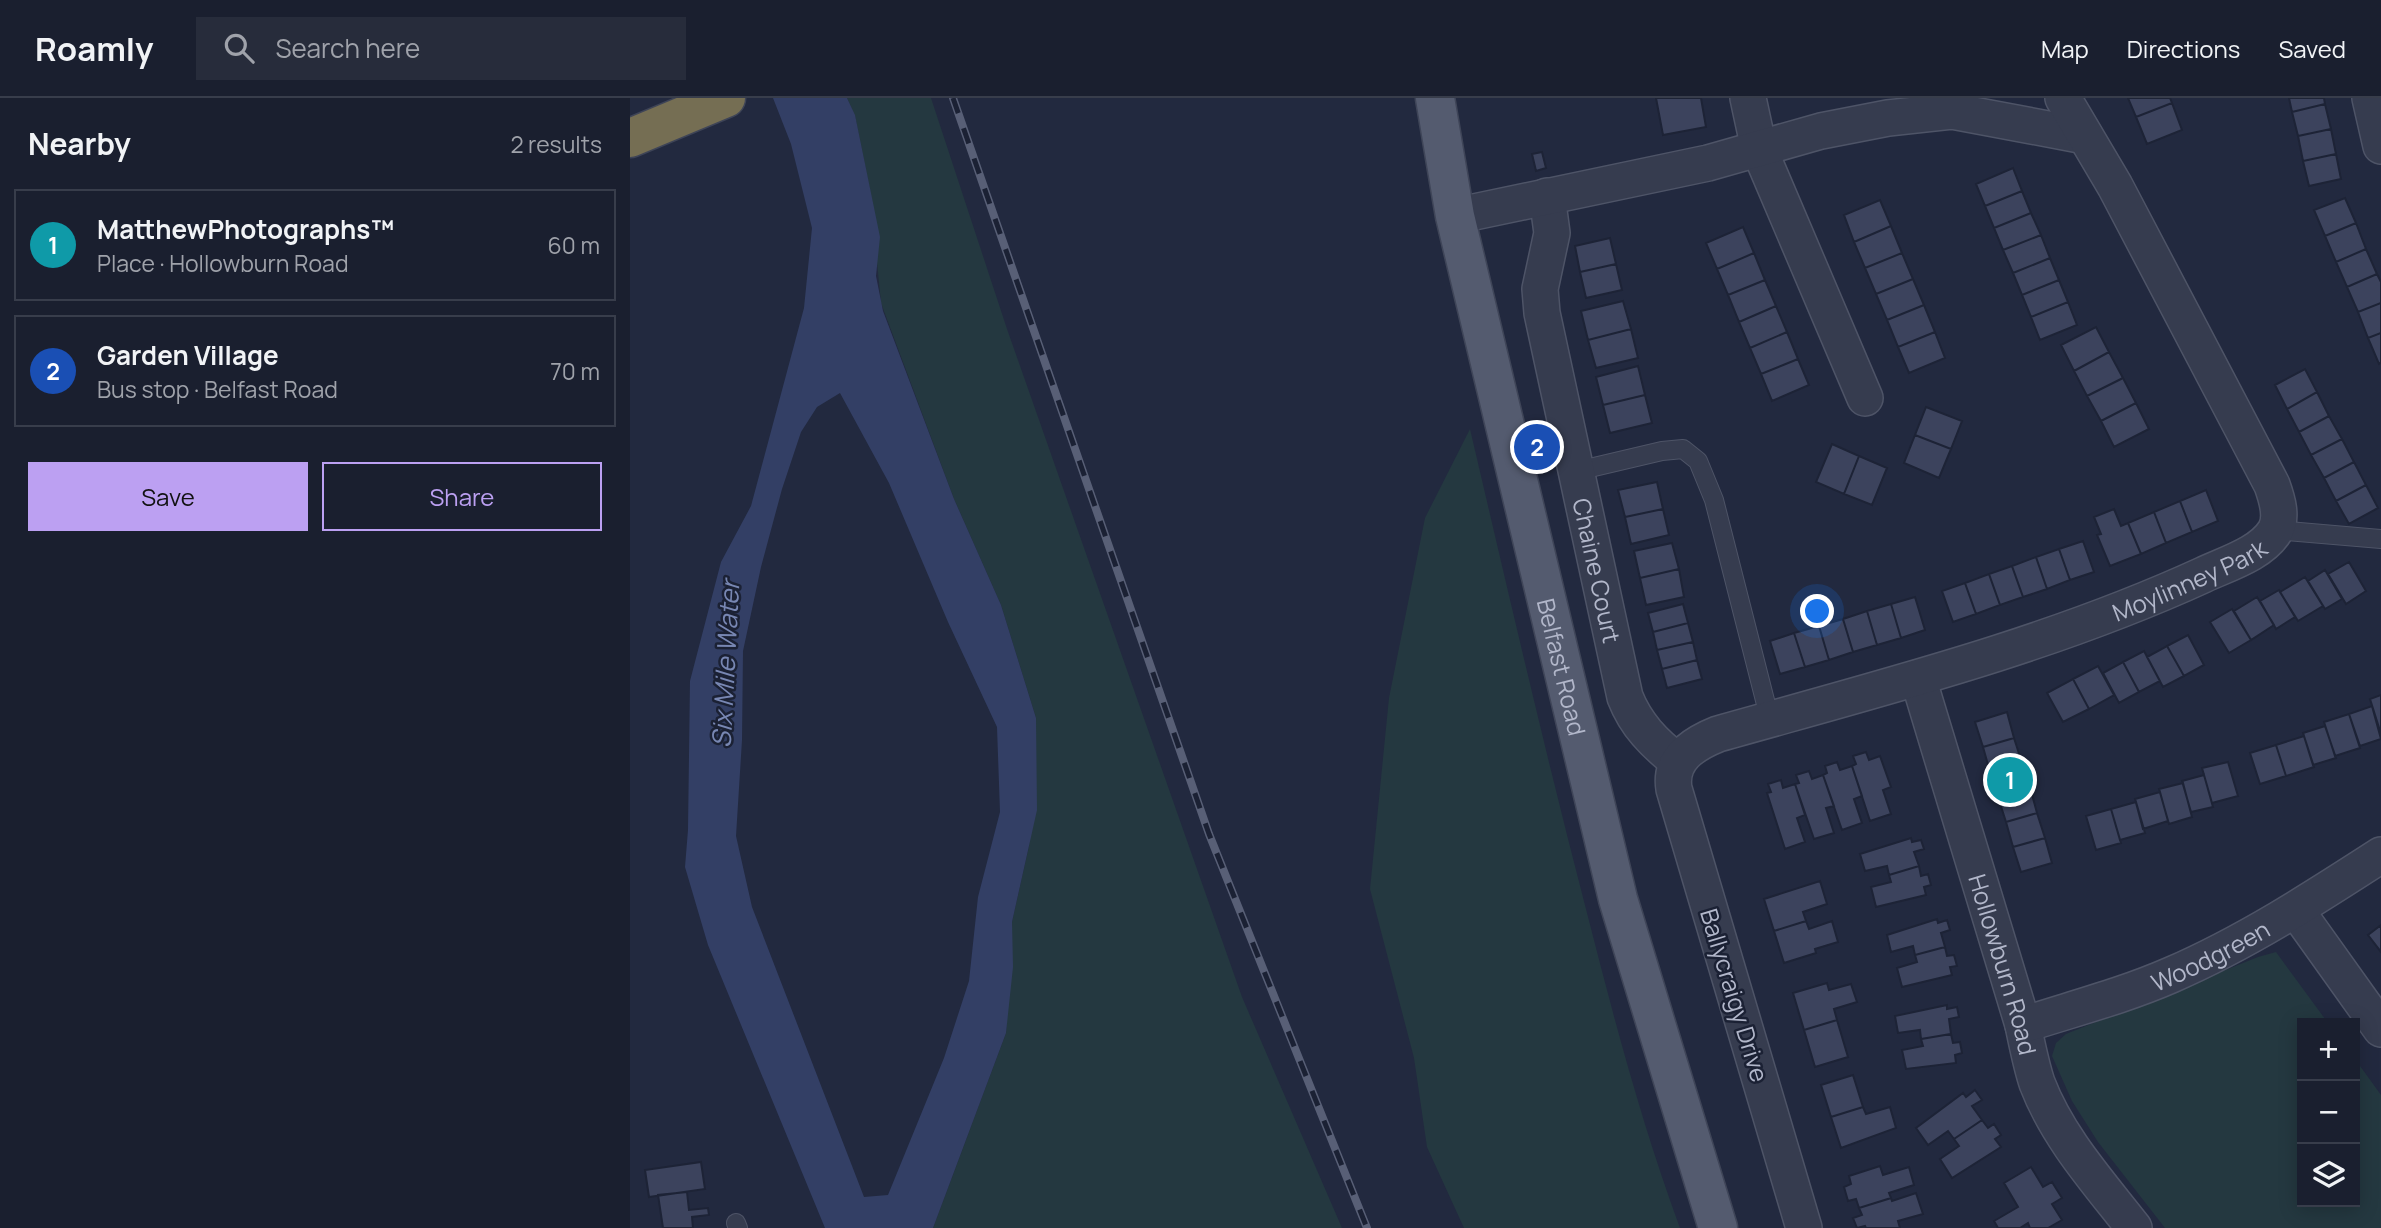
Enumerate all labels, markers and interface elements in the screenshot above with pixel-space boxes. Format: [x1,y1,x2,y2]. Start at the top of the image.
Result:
search box [196,17,686,80]
text: Roamly [35,26,154,71]
icon: search [220,29,258,67]
text: Search here [276,30,420,66]
text: Map [2041,32,2089,65]
text: Directions [2127,32,2240,65]
text: Saved [2278,32,2346,65]
text: Nearby [28,123,131,164]
text: 2 results [510,128,602,160]
text: MatthewPhotographs™ [97,211,394,247]
text: 1 [48,229,58,261]
text: 60 m [548,229,600,261]
text: Place · Hollowburn Road [97,247,349,279]
text: Garden Village [97,337,279,373]
text: 2 [46,355,60,387]
text: 70 m [550,355,600,387]
text: Bus stop · Belfast Road [97,373,338,405]
pin: 2 [1514,421,1560,473]
button: Save [28,462,308,531]
button: Share [322,462,602,531]
street label: Chaine Court [1566,495,1629,646]
street label: Moylinney Park [2107,530,2274,628]
water label: Six Mile Water [703,576,748,749]
your location [1800,594,1834,628]
street label: Belfast Road [1530,595,1595,738]
pin: 1 [1987,754,2033,806]
street label: Hollowburn Road [1962,870,2045,1058]
street label: Ballycraigy Drive [1693,904,1777,1086]
street label: Woodgreen [2146,912,2275,998]
map controls [2297,1018,2360,1207]
button: + [2297,1018,2360,1081]
button: − [2297,1081,2360,1144]
button: layers [2297,1144,2360,1207]

